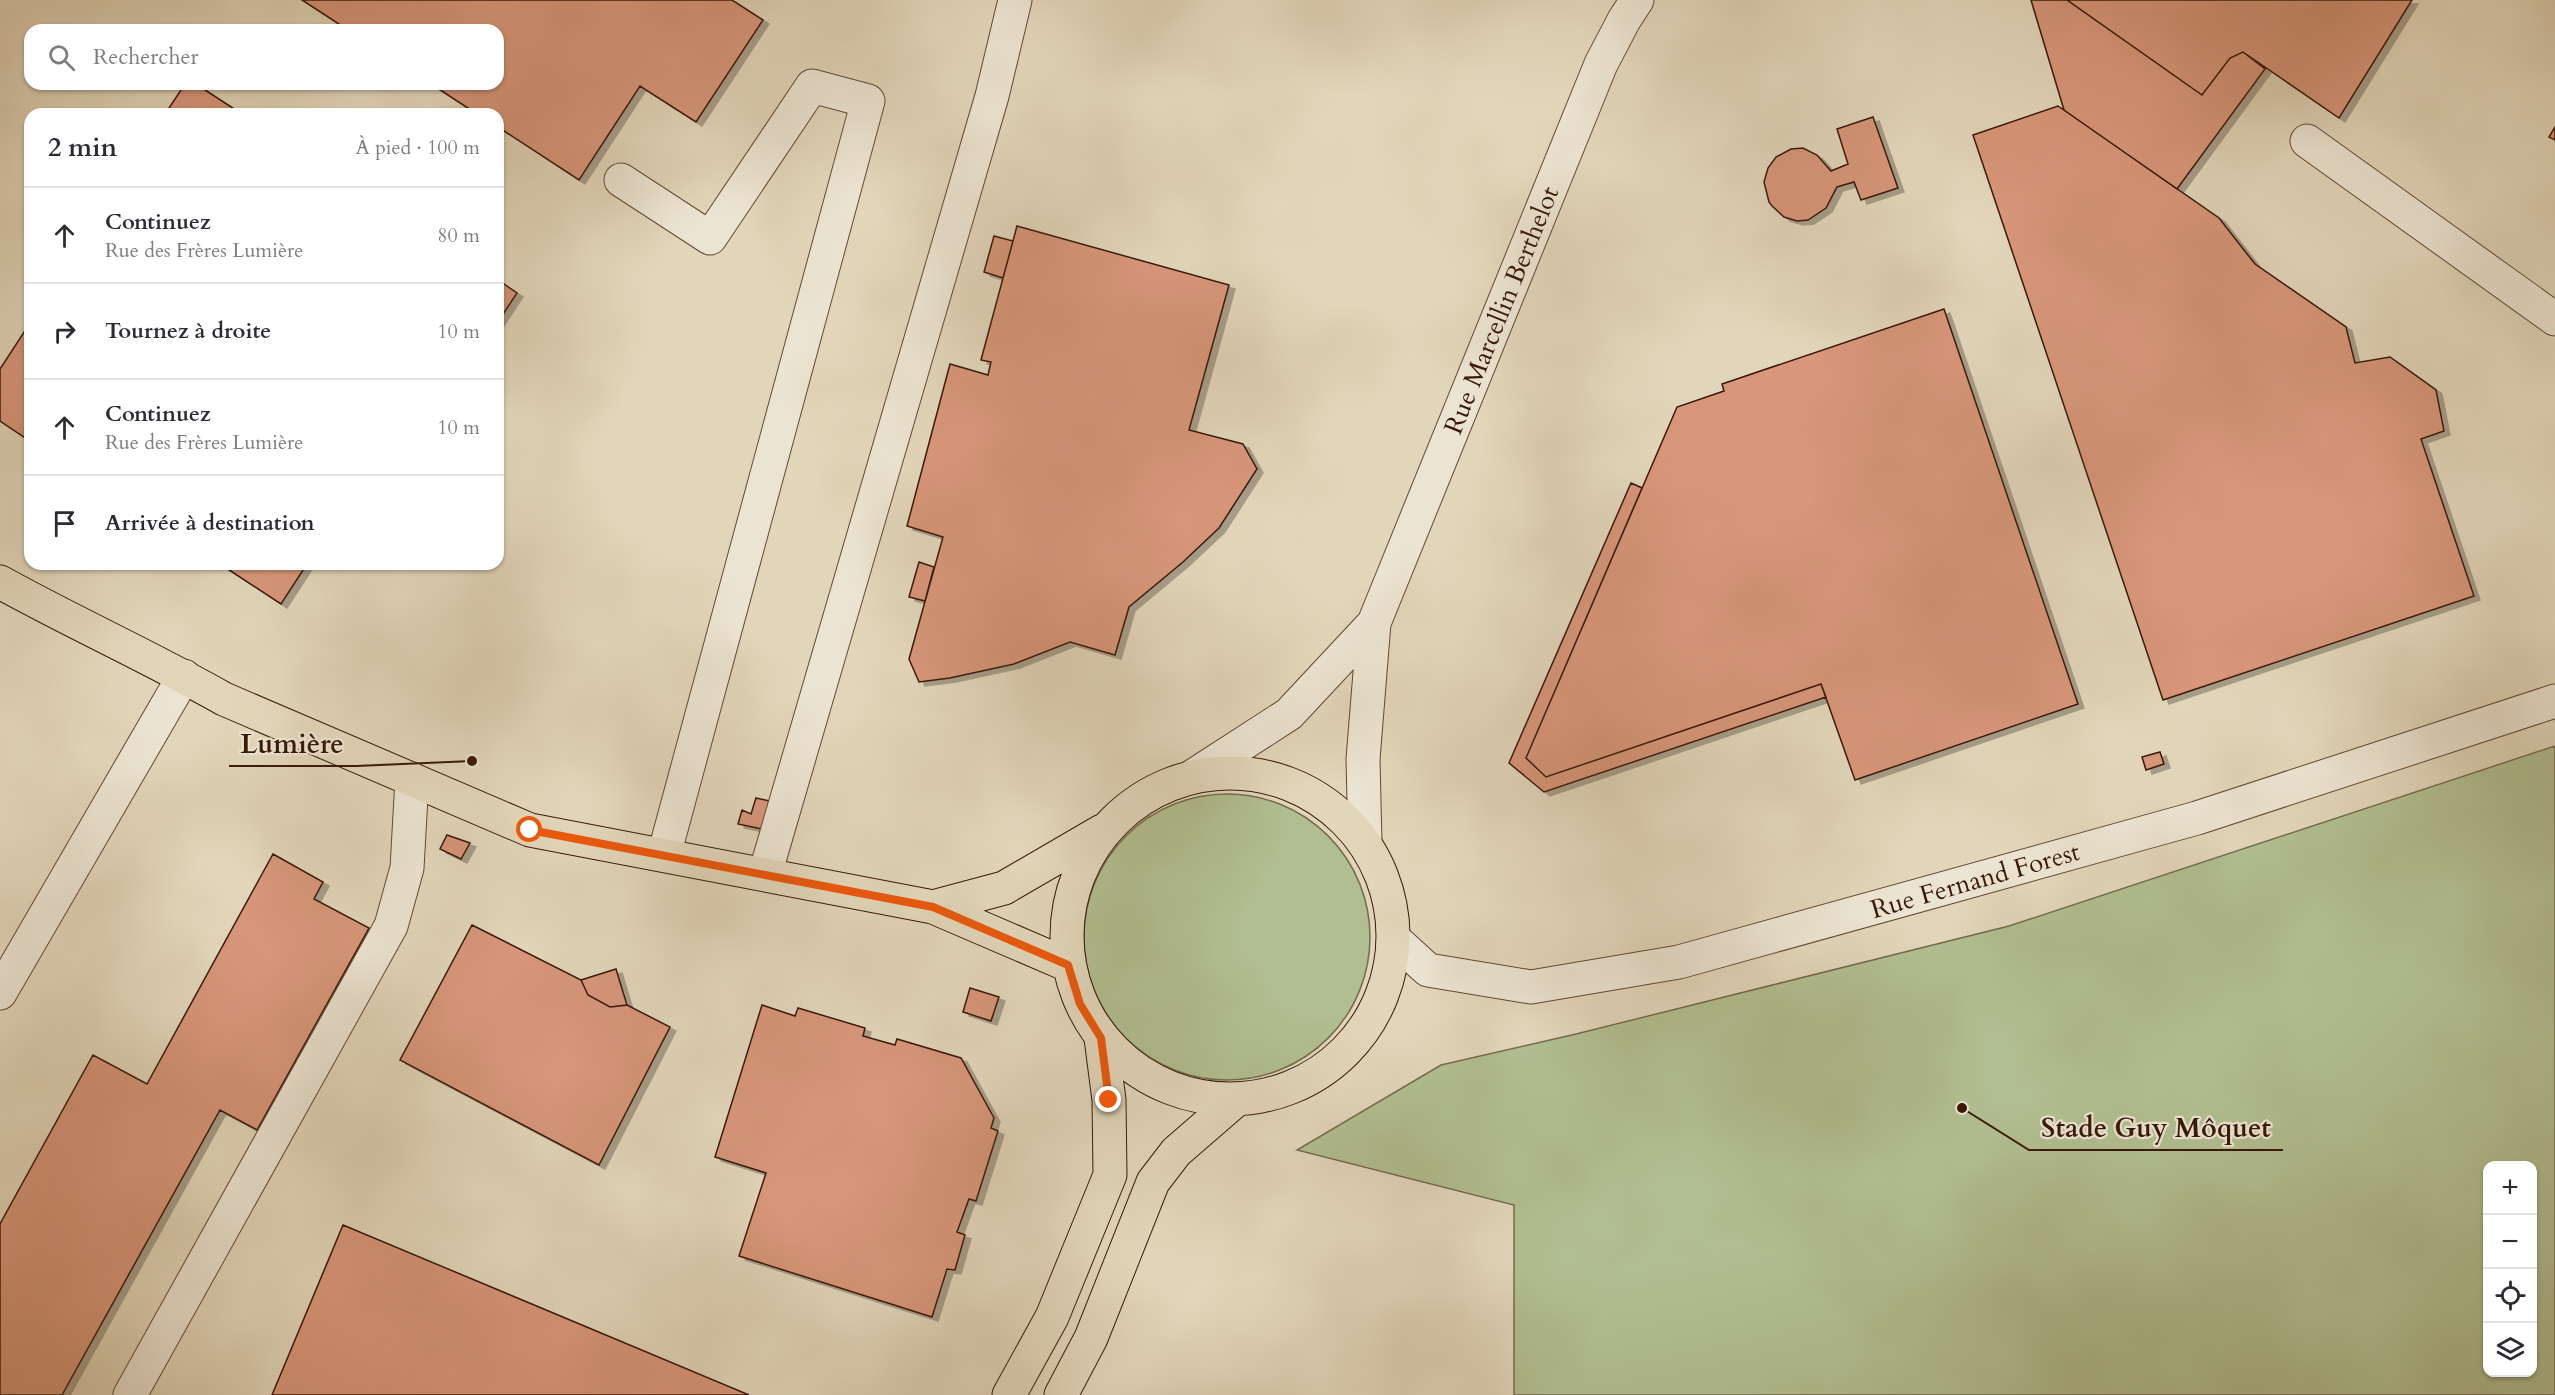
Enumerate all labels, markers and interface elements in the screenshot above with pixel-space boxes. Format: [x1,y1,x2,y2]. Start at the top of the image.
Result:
search box [24,24,504,90]
icon: search [45,41,78,74]
text: Rechercher [93,42,198,72]
text: 2 min [48,130,117,165]
text: À pied · 100 m [356,134,480,161]
street label: Rue Marcellin Berthelot [1436,181,1567,439]
text: Continuez [105,207,211,237]
icon: ahead [48,219,81,252]
text: 80 m [437,222,480,249]
text: Rue des Frères Lumière [105,237,303,264]
icon: right [48,315,81,348]
text: Tournez à droite [105,316,271,346]
text: 10 m [437,318,480,345]
text: Continuez [105,399,211,429]
icon: ahead [48,411,81,444]
text: 10 m [437,414,480,441]
text: Rue des Frères Lumière [105,429,303,456]
icon: arrive [48,507,81,540]
text: Arrivée à destination [105,508,315,538]
callout: Lumière [229,721,356,766]
text: Lumière [240,726,344,763]
route start [516,816,542,842]
street label: Rue Fernand Forest [1867,834,2084,927]
route end [1095,1086,1121,1112]
callout: Stade Guy Môquet [2029,1105,2283,1150]
text: Stade Guy Môquet [2041,1110,2271,1147]
map controls [2483,1161,2537,1377]
button: + [2483,1161,2537,1215]
button: − [2483,1215,2537,1269]
button: locate [2483,1269,2537,1323]
button: layers [2483,1323,2537,1377]

